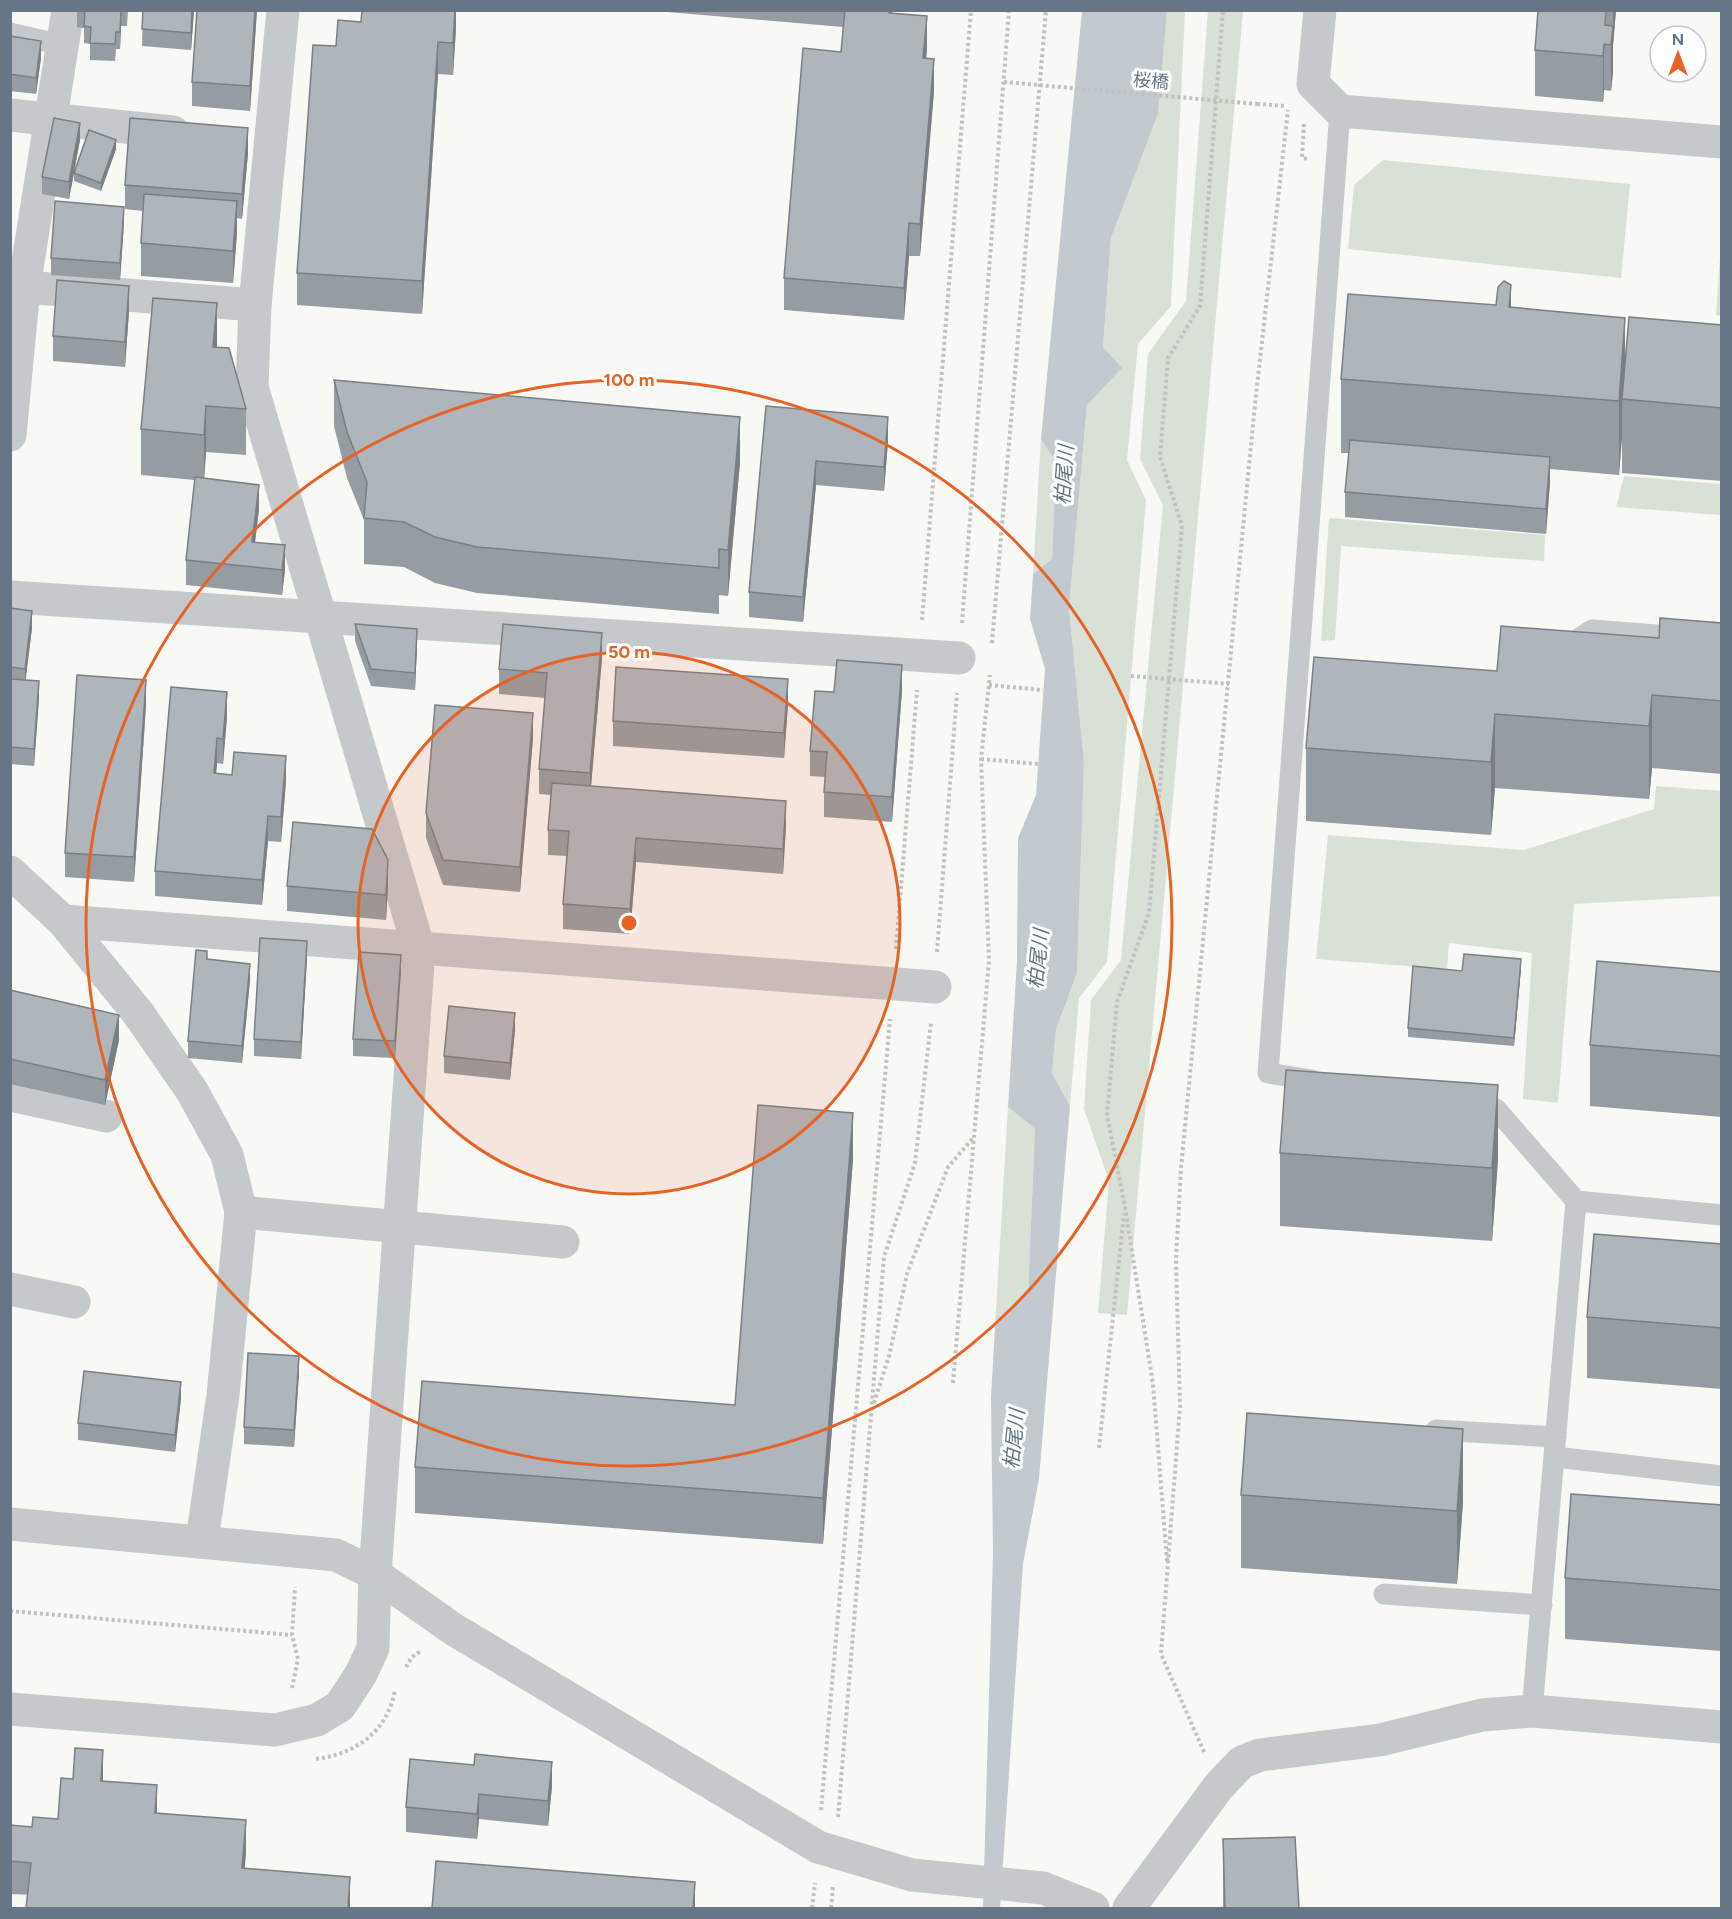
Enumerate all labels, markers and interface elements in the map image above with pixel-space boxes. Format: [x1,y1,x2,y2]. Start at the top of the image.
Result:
north arrow [1648,24,1708,84]
text: N [1672,30,1684,49]
street label: 桜橋 [1132,68,1170,94]
text: 100 m [604,369,654,391]
water label: 柏尾川 [1050,442,1078,506]
text: 50 m [608,641,650,663]
centre of rings [619,913,639,933]
water label: 柏尾川 [1023,926,1053,990]
water label: 柏尾川 [999,1406,1029,1470]

